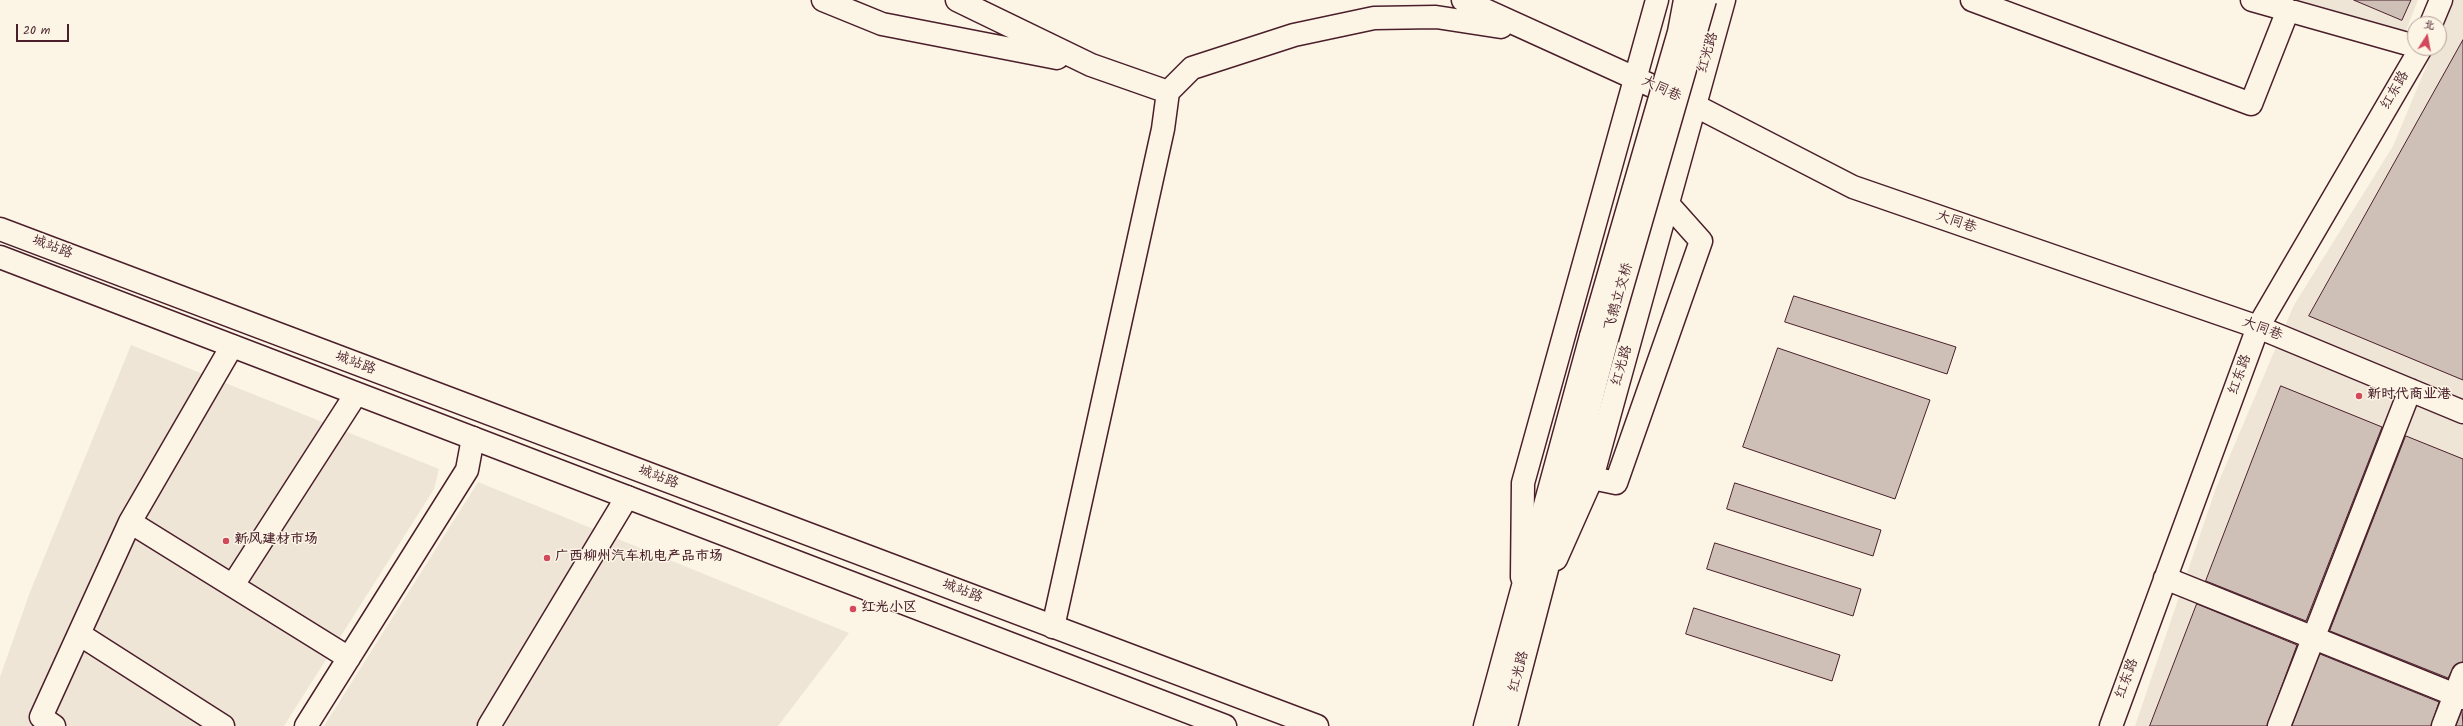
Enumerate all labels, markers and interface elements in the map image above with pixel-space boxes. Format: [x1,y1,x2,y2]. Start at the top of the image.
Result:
text: 北 [2422,15,2436,35]
scale bar [18,16,71,42]
north arrow [2407,16,2447,56]
text: 20 m [23,21,50,40]
street label: 红光路 [1695,30,1723,76]
street label: 红东路 [2378,69,2414,113]
street label: 大同巷 [1638,74,1684,106]
street label: 大同巷 [1933,208,1979,238]
street label: 城站路 [29,233,75,263]
street label: 飞鹅立交桥 [1602,261,1638,333]
street label: 大同巷 [2239,315,2285,345]
street label: 红光路 [1609,343,1637,389]
street label: 城站路 [332,349,378,379]
street label: 红东路 [2226,352,2256,398]
place label: 新时代商业港 [2367,388,2451,404]
marker: 新时代商业港 [2354,391,2364,401]
street label: 城站路 [635,463,681,493]
place label: 新风建材市场 [234,533,318,549]
marker: 新风建材市场 [221,536,231,546]
place label: 广西柳州汽车机电产品市场 [555,550,723,566]
marker: 广西柳州汽车机电产品市场 [542,553,552,563]
street label: 城站路 [939,577,985,607]
place label: 红光小区 [861,601,917,617]
marker: 红光小区 [848,604,858,614]
street label: 红光路 [1506,650,1534,694]
street label: 红东路 [2113,656,2143,702]

